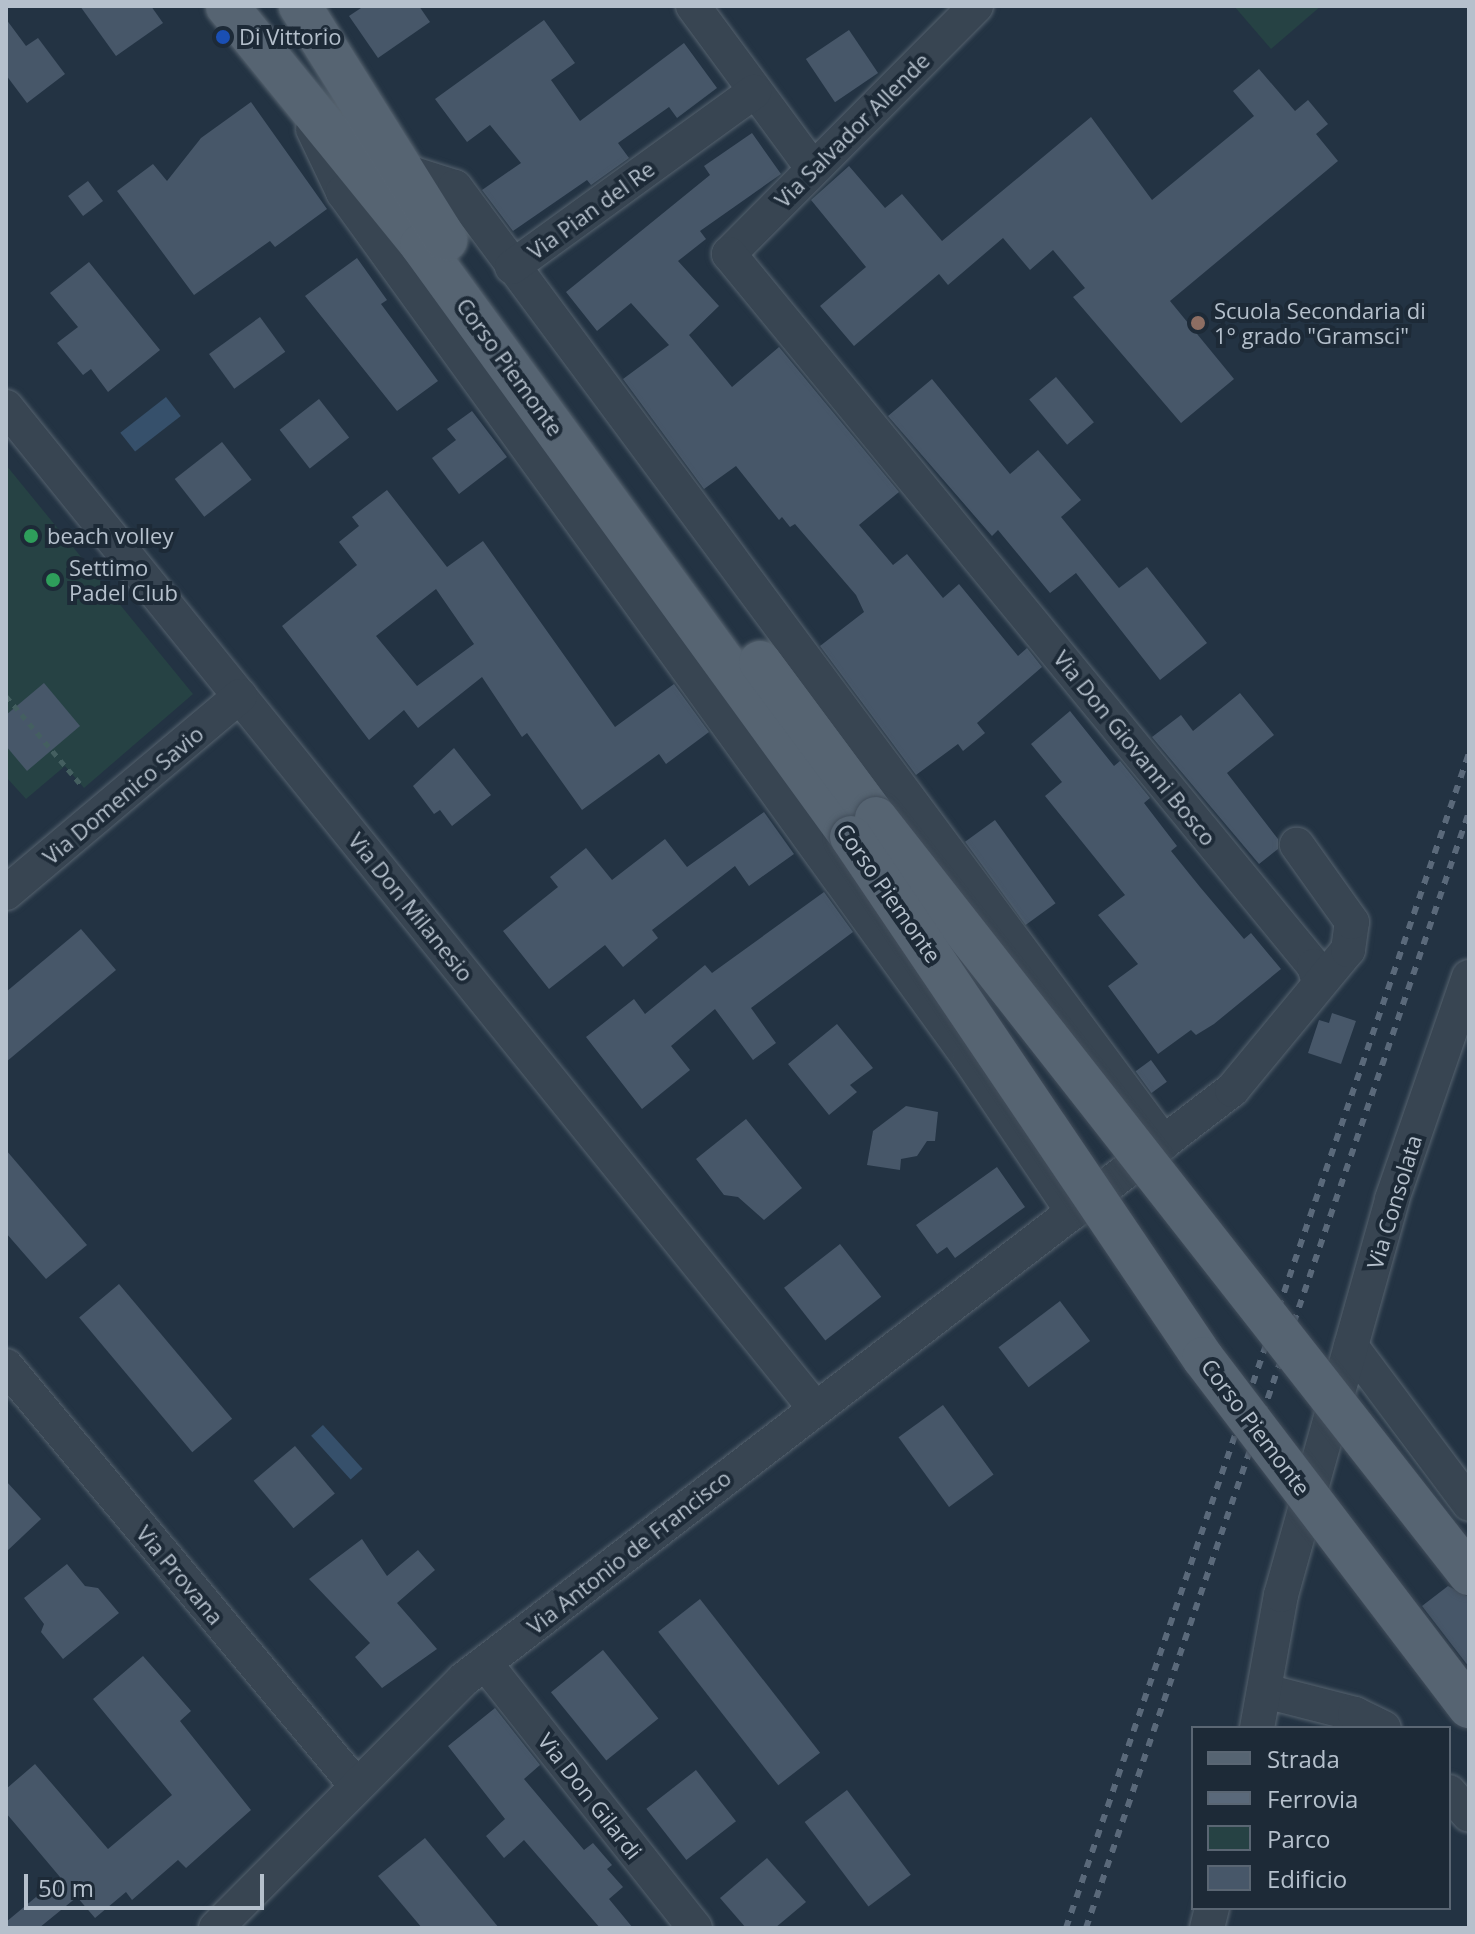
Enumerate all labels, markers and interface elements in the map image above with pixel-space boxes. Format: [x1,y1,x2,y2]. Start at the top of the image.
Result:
place label: Di Vittorio [239,24,342,50]
marker: Di Vittorio [214,28,232,46]
street label: Via Salvador Allende [769,47,935,213]
street label: Via Pian del Re [523,155,659,265]
street label: Corso Piemonte [451,293,569,441]
place label: Scuola Secondaria di 1° grado "Gramsci" [1214,297,1426,348]
marker: Scuola Secondaria di 1° grado "Gramsci" [1189,314,1207,332]
place label: beach volley [47,523,173,549]
marker: beach volley [22,527,40,545]
place label: Settimo Padel Club [69,554,178,606]
marker: Settimo Padel Club [44,571,62,589]
street label: Via Don Giovanni Bosco [1048,645,1222,851]
street label: Via Domenico Savio [37,720,209,870]
street label: Corso Piemonte [831,818,947,968]
street label: Via Don Milanesio [343,827,479,987]
street label: Via Consolata [1361,1132,1427,1272]
street label: Corso Piemonte [1196,1354,1316,1500]
street label: Via Antonio de Francisco [522,1464,736,1640]
street label: Via Provana [131,1520,229,1630]
legend [1191,1726,1451,1910]
street label: Via Don Gilardi [533,1728,647,1864]
text: Strada [1267,1742,1340,1775]
text: Ferrovia [1267,1782,1358,1815]
text: Parco [1267,1822,1331,1855]
scale bar [28,1858,268,1908]
text: Edificio [1267,1862,1347,1895]
text: 50 m [38,1871,94,1904]

